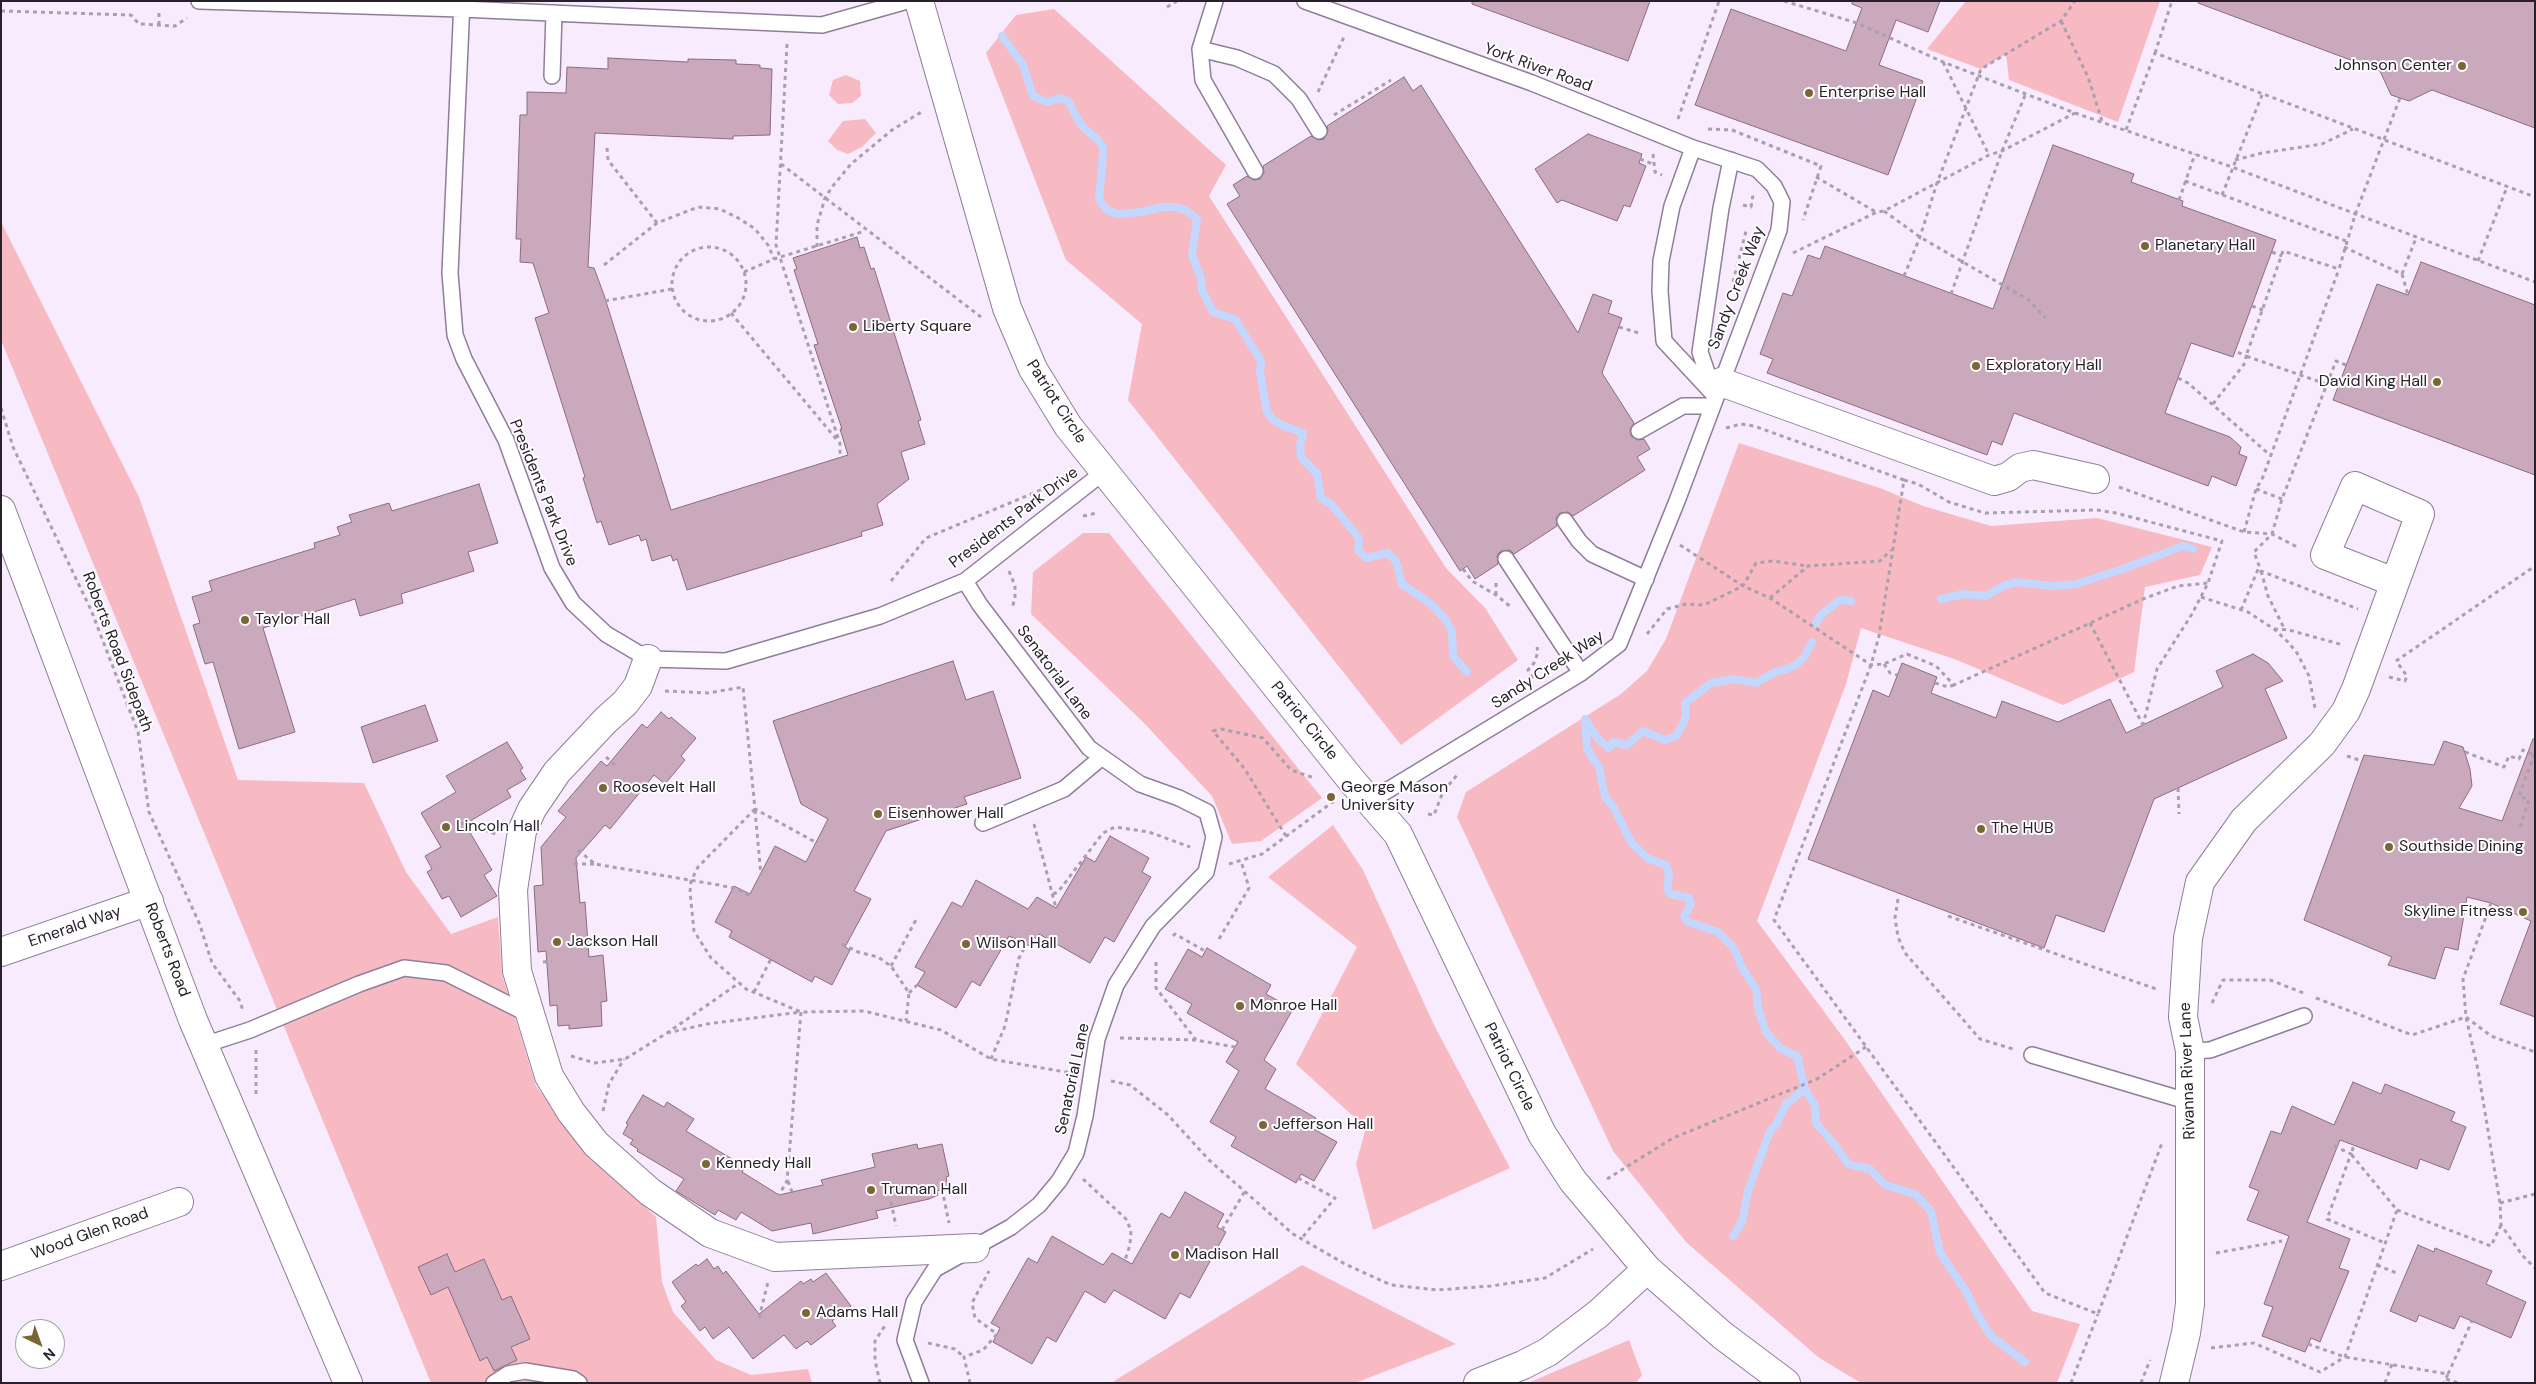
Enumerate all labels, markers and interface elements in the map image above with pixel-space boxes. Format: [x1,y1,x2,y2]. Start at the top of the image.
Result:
street label: York River Road [1481,40,1595,96]
place label: Johnson Center [2334,56,2452,76]
marker: Johnson Center [2456,60,2468,72]
place label: Enterprise Hall [1819,83,1926,103]
marker: Enterprise Hall [1803,87,1815,99]
street label: Sandy Creek Way [1705,224,1769,352]
place label: Planetary Hall [2155,236,2255,256]
marker: Planetary Hall [2139,240,2151,252]
place label: Liberty Square [863,317,972,337]
marker: Liberty Square [847,321,859,333]
place label: Exploratory Hall [1986,356,2102,376]
street label: Patriot Circle [1022,357,1090,447]
marker: Exploratory Hall [1970,360,1982,372]
place label: David King Hall [2319,372,2427,392]
marker: David King Hall [2431,376,2443,388]
street label: Presidents Park Drive [505,417,581,569]
street label: Presidents Park Drive [946,463,1082,573]
street label: Roberts Road Sidepath [78,569,156,735]
place label: Taylor Hall [255,610,330,630]
marker: Taylor Hall [239,614,251,626]
street label: Senatorial Lane [1012,622,1096,724]
street label: Sandy Creek Way [1488,627,1608,713]
street label: Patriot Circle [1266,678,1342,764]
place label: Roosevelt Hall [613,778,716,798]
place label: George Mason University [1341,778,1448,816]
marker: Roosevelt Hall [597,782,609,794]
marker: George Mason University [1325,791,1337,803]
place label: Eisenhower Hall [888,804,1003,824]
marker: Eisenhower Hall [872,808,884,820]
place label: Lincoln Hall [456,817,540,837]
place label: The HUB [1991,819,2054,839]
marker: Lincoln Hall [440,821,452,833]
marker: The HUB [1975,823,1987,835]
place label: Southside Dining [2399,837,2524,857]
marker: Southside Dining [2383,841,2395,853]
street label: Roberts Road [140,900,194,1000]
street label: Emerald Way [26,902,124,952]
place label: Skyline Fitness [2404,902,2513,922]
marker: Skyline Fitness [2517,906,2529,918]
place label: Jackson Hall [567,932,658,952]
place label: Wilson Hall [976,934,1057,954]
marker: Jackson Hall [551,936,563,948]
marker: Wilson Hall [960,938,972,950]
place label: Monroe Hall [1250,996,1337,1016]
marker: Monroe Hall [1234,1000,1246,1012]
street label: Rivanna River Lane [2176,1002,2200,1140]
street label: Patriot Circle [1479,1020,1539,1114]
street label: Senatorial Lane [1052,1022,1094,1136]
place label: Jefferson Hall [1273,1115,1373,1135]
marker: Jefferson Hall [1257,1119,1269,1131]
place label: Kennedy Hall [716,1154,811,1174]
marker: Kennedy Hall [700,1158,712,1170]
place label: Truman Hall [881,1180,967,1200]
marker: Truman Hall [865,1184,877,1196]
street label: Wood Glen Road [29,1204,151,1264]
place label: Madison Hall [1185,1245,1279,1265]
marker: Madison Hall [1169,1249,1181,1261]
place label: Adams Hall [816,1303,898,1323]
marker: Adams Hall [800,1307,812,1319]
north arrow [15,1319,65,1369]
text: N [40,1344,59,1365]

